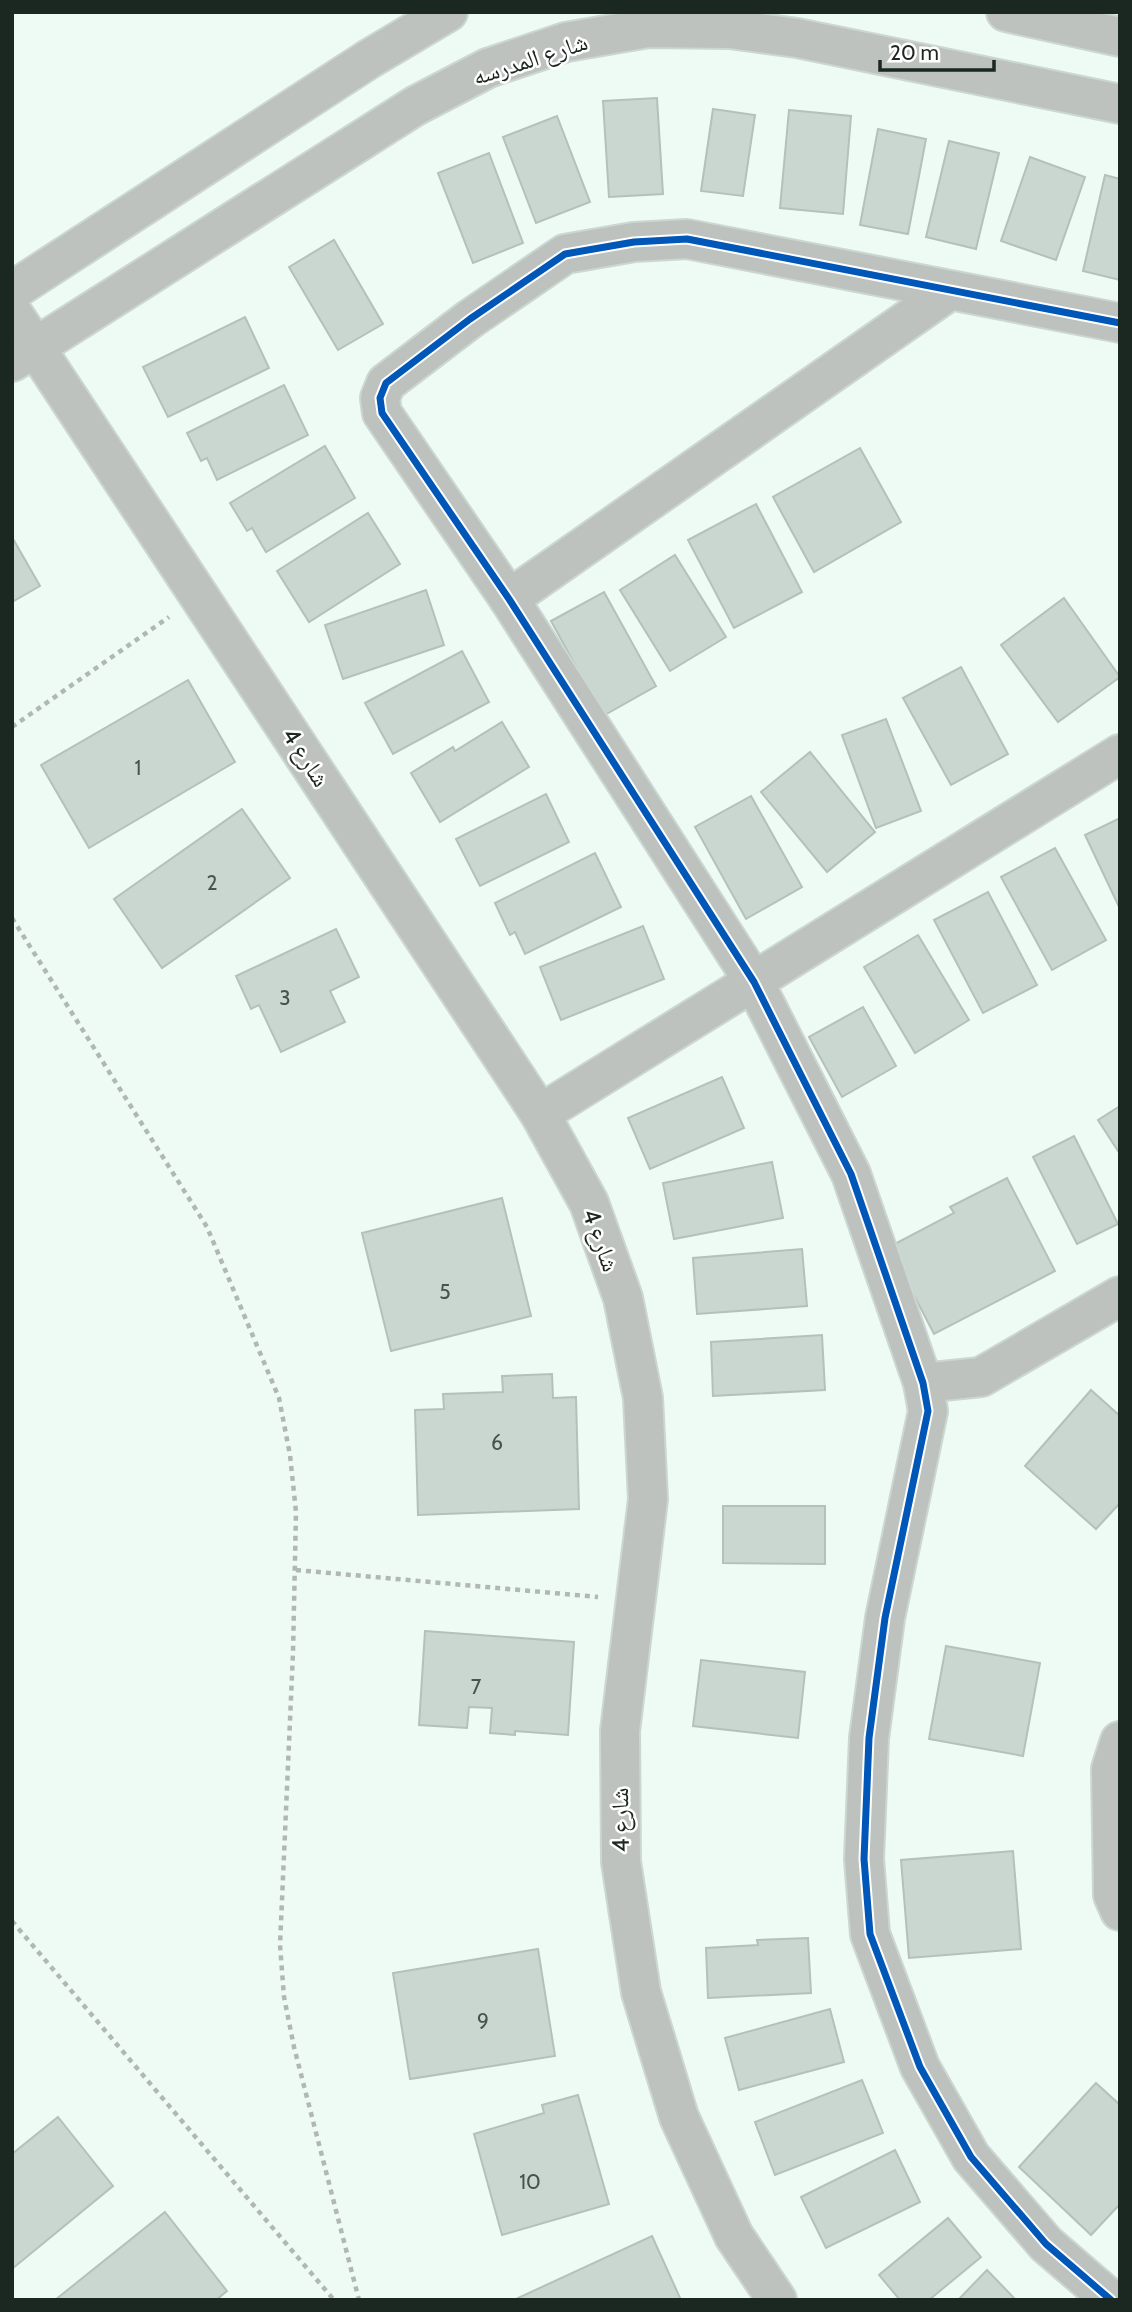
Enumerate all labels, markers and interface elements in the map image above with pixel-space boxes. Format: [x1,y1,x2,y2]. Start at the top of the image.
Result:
street label: شارع المدرسه [469,27,591,92]
scale bar [880,28,994,72]
text: 20 m [890,40,939,65]
street label: شارع 4 [275,722,336,793]
house number: 1 [135,755,141,780]
house number: 2 [206,870,218,895]
house number: 3 [279,985,291,1010]
street label: شارع 4 [575,1205,626,1276]
house number: 5 [439,1279,451,1304]
house number: 6 [491,1430,503,1455]
house number: 7 [471,1674,482,1699]
street label: شارع 4 [605,1787,636,1853]
house number: 9 [477,2008,489,2033]
house number: 10 [519,2169,541,2194]

